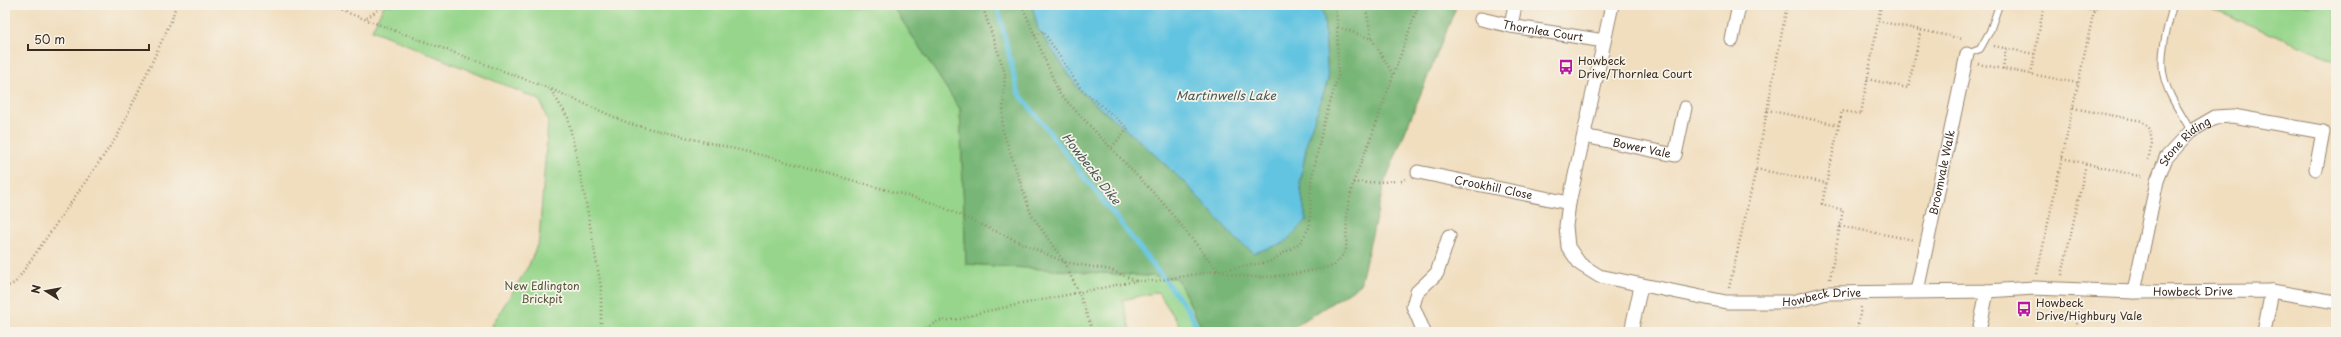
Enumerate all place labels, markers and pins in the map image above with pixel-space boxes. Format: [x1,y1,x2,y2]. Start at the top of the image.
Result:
place label: Howbeck Drive/Thornlea Court [1578,52,1693,82]
bus stop icon: Howbeck Drive/Thornlea Court [1557,58,1575,76]
place label: Howbeck Drive/Highbury Vale [2036,294,2142,324]
bus stop icon: Howbeck Drive/Highbury Vale [2015,300,2033,318]

